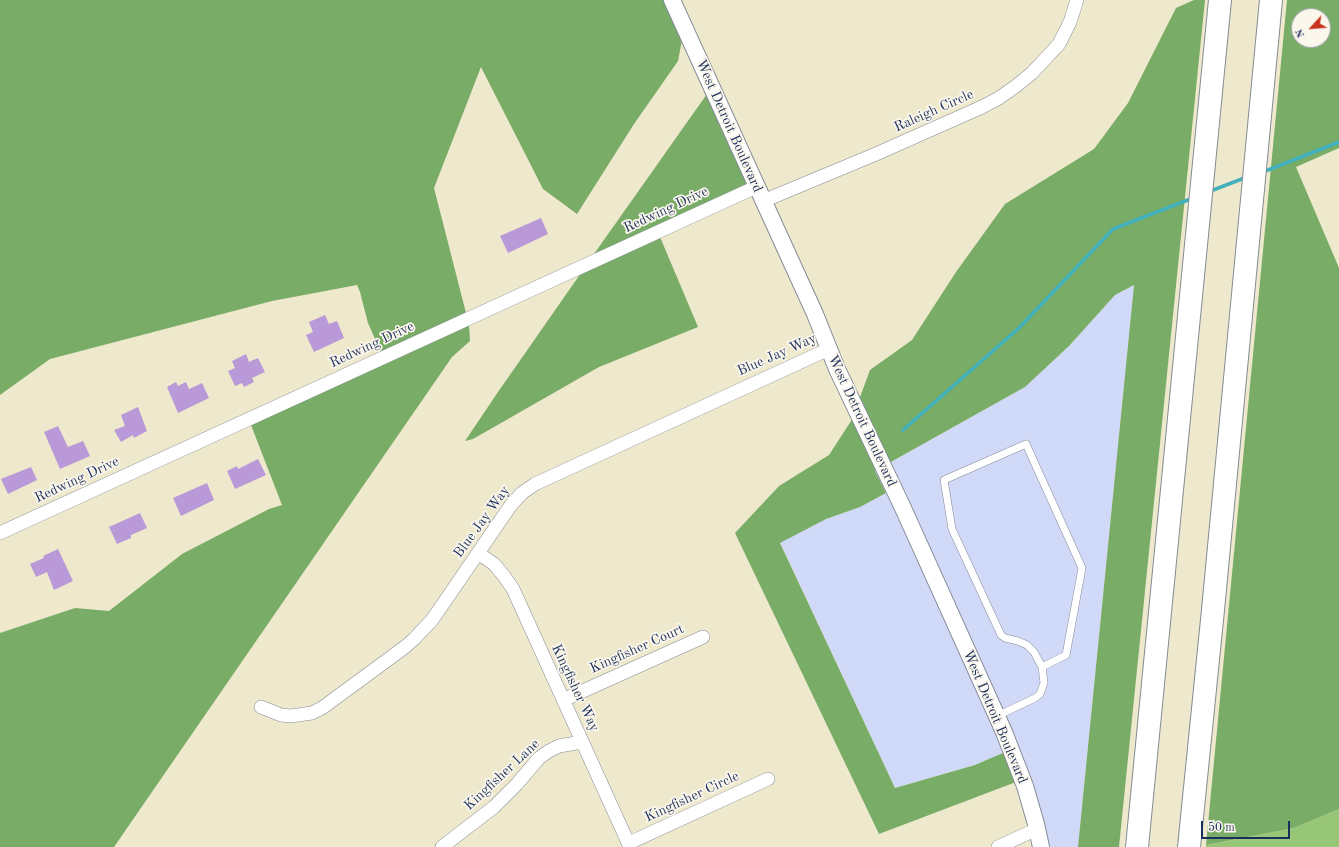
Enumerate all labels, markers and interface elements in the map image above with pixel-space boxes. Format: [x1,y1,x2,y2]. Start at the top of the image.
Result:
north arrow [1291,8,1331,48]
text: N [1294,27,1307,39]
street label: West Detroit Boulevard [692,57,766,195]
street label: Raleigh Circle [892,86,976,136]
street label: Redwing Drive [621,183,711,237]
street label: Redwing Drive [327,318,417,372]
street label: Blue Jay Way [735,330,819,380]
street label: West Detroit Boulevard [824,352,900,490]
street label: Redwing Drive [32,453,122,507]
street label: Blue Jay Way [450,483,514,561]
street label: Kingfisher Court [587,621,687,677]
street label: Kingfisher Way [547,642,603,734]
street label: West Detroit Boulevard [959,648,1031,786]
street label: Kingfisher Lane [461,736,543,814]
street label: Kingfisher Circle [642,768,742,826]
scale bar [1203,813,1292,839]
text: 50 m [1208,822,1235,834]

